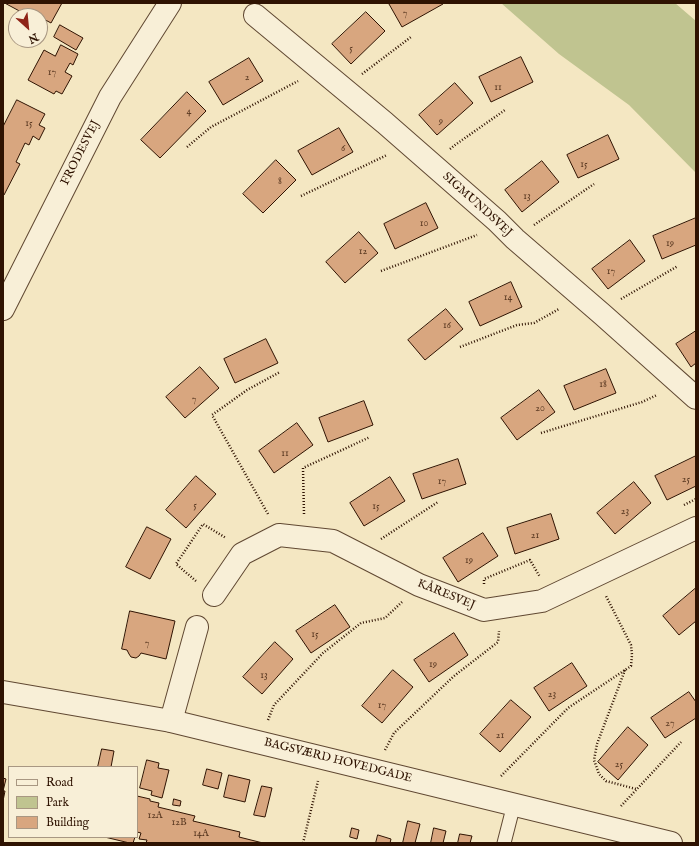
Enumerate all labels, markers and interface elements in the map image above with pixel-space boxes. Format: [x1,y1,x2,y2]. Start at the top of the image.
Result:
north arrow [8,8,48,48]
house number: 7 [403,8,407,20]
text: N [26,29,40,46]
house number: 5 [349,43,353,55]
house number: 17 [48,67,56,79]
house number: 2 [245,72,249,84]
house number: 11 [494,82,502,94]
house number: 4 [187,106,191,118]
house number: 9 [439,116,443,128]
house number: 15 [25,118,33,130]
street label: FRODESVEJ [58,118,104,188]
house number: 6 [341,143,345,155]
house number: 15 [580,159,588,171]
street label: SIGMUNDSVEJ [439,170,515,240]
house number: 8 [278,176,282,188]
house number: 13 [523,191,531,203]
house number: 10 [420,218,428,230]
house number: 19 [666,238,674,250]
house number: 12 [359,246,367,258]
house number: 17 [607,266,615,278]
house number: 14 [504,292,512,304]
house number: 16 [443,320,451,332]
house number: 18 [599,379,607,391]
house number: 7 [192,394,196,406]
house number: 20 [535,403,545,415]
house number: 11 [281,448,289,460]
house number: 25 [682,474,690,486]
house number: 17 [438,476,446,488]
house number: 5 [193,500,197,512]
house number: 15 [372,501,380,513]
house number: 23 [621,506,629,518]
house number: 21 [531,530,539,542]
house number: 19 [465,555,473,567]
street label: KÅRESVEJ [415,577,477,613]
house number: 15 [311,629,319,641]
house number: 7 [145,638,149,650]
house number: 19 [429,659,437,671]
house number: 13 [260,670,268,682]
house number: 23 [548,689,556,701]
house number: 17 [378,700,386,712]
house number: 27 [665,718,675,730]
house number: 21 [496,730,504,742]
street label: BAGSVÆRD HOVEDGADE [262,736,414,786]
house number: 25 [615,759,623,771]
legend [8,766,138,838]
text: Road [46,775,73,790]
text: Park [46,795,69,810]
house number: 12A [147,810,163,822]
text: Building [46,815,89,830]
house number: 12B [171,817,187,829]
house number: 14A [193,828,209,840]

